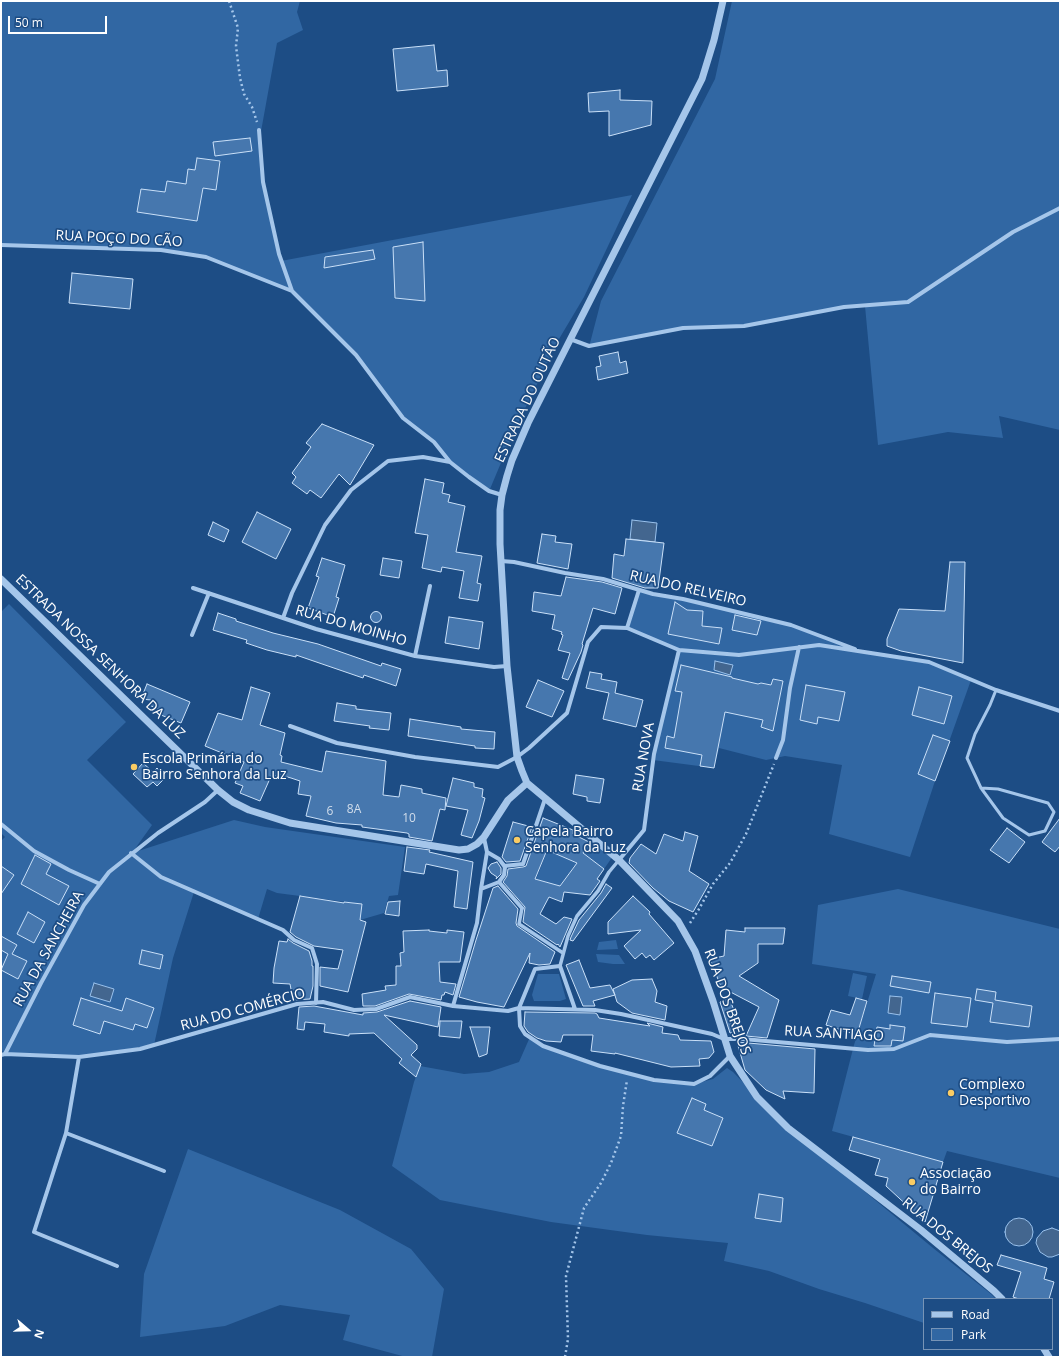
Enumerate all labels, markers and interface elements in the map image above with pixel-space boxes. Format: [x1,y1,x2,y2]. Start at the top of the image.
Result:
scale bar [10,8,109,34]
text: 50 m [15,14,43,31]
street label: RUA POÇO DO CÃO [55,227,183,251]
street label: ESTRADA DO OUTÃO [492,335,564,465]
street label: RUA DO RELVEIRO [628,567,748,611]
street label: ESTRADA NOSSA SENHORA DA LUZ [12,571,188,743]
street label: RUA DO MOINHO [293,602,409,650]
street label: RUA NOVA [630,721,658,793]
place label: Escola Primária do Bairro Senhora da Luz [142,751,287,784]
marker: Escola Primária do Bairro Senhora da Luz [129,762,139,772]
house number: 8A [347,803,361,817]
house number: 6 [327,805,333,819]
house number: 10 [402,812,416,826]
place label: Capela Bairro Senhora da Luz [525,824,626,856]
marker: Capela Bairro Senhora da Luz [512,835,522,845]
street label: RUA DA SANCHEIRA [10,888,88,1010]
street label: RUA DOS BREJOS [700,947,754,1057]
street label: RUA DO COMÉRCIO [179,985,307,1035]
street label: RUA SANTIAGO [784,1023,884,1045]
place label: Complexo Desportivo [959,1077,1030,1110]
marker: Complexo Desportivo [946,1088,956,1098]
place label: Associação do Bairro [920,1166,992,1198]
marker: Associação do Bairro [907,1177,917,1187]
street label: RUA DOS BREJOS [898,1194,996,1278]
legend [923,1298,1053,1350]
text: Road [961,1306,990,1323]
north arrow [8,1310,48,1350]
text: Park [961,1326,986,1343]
text: N [31,1327,48,1341]

